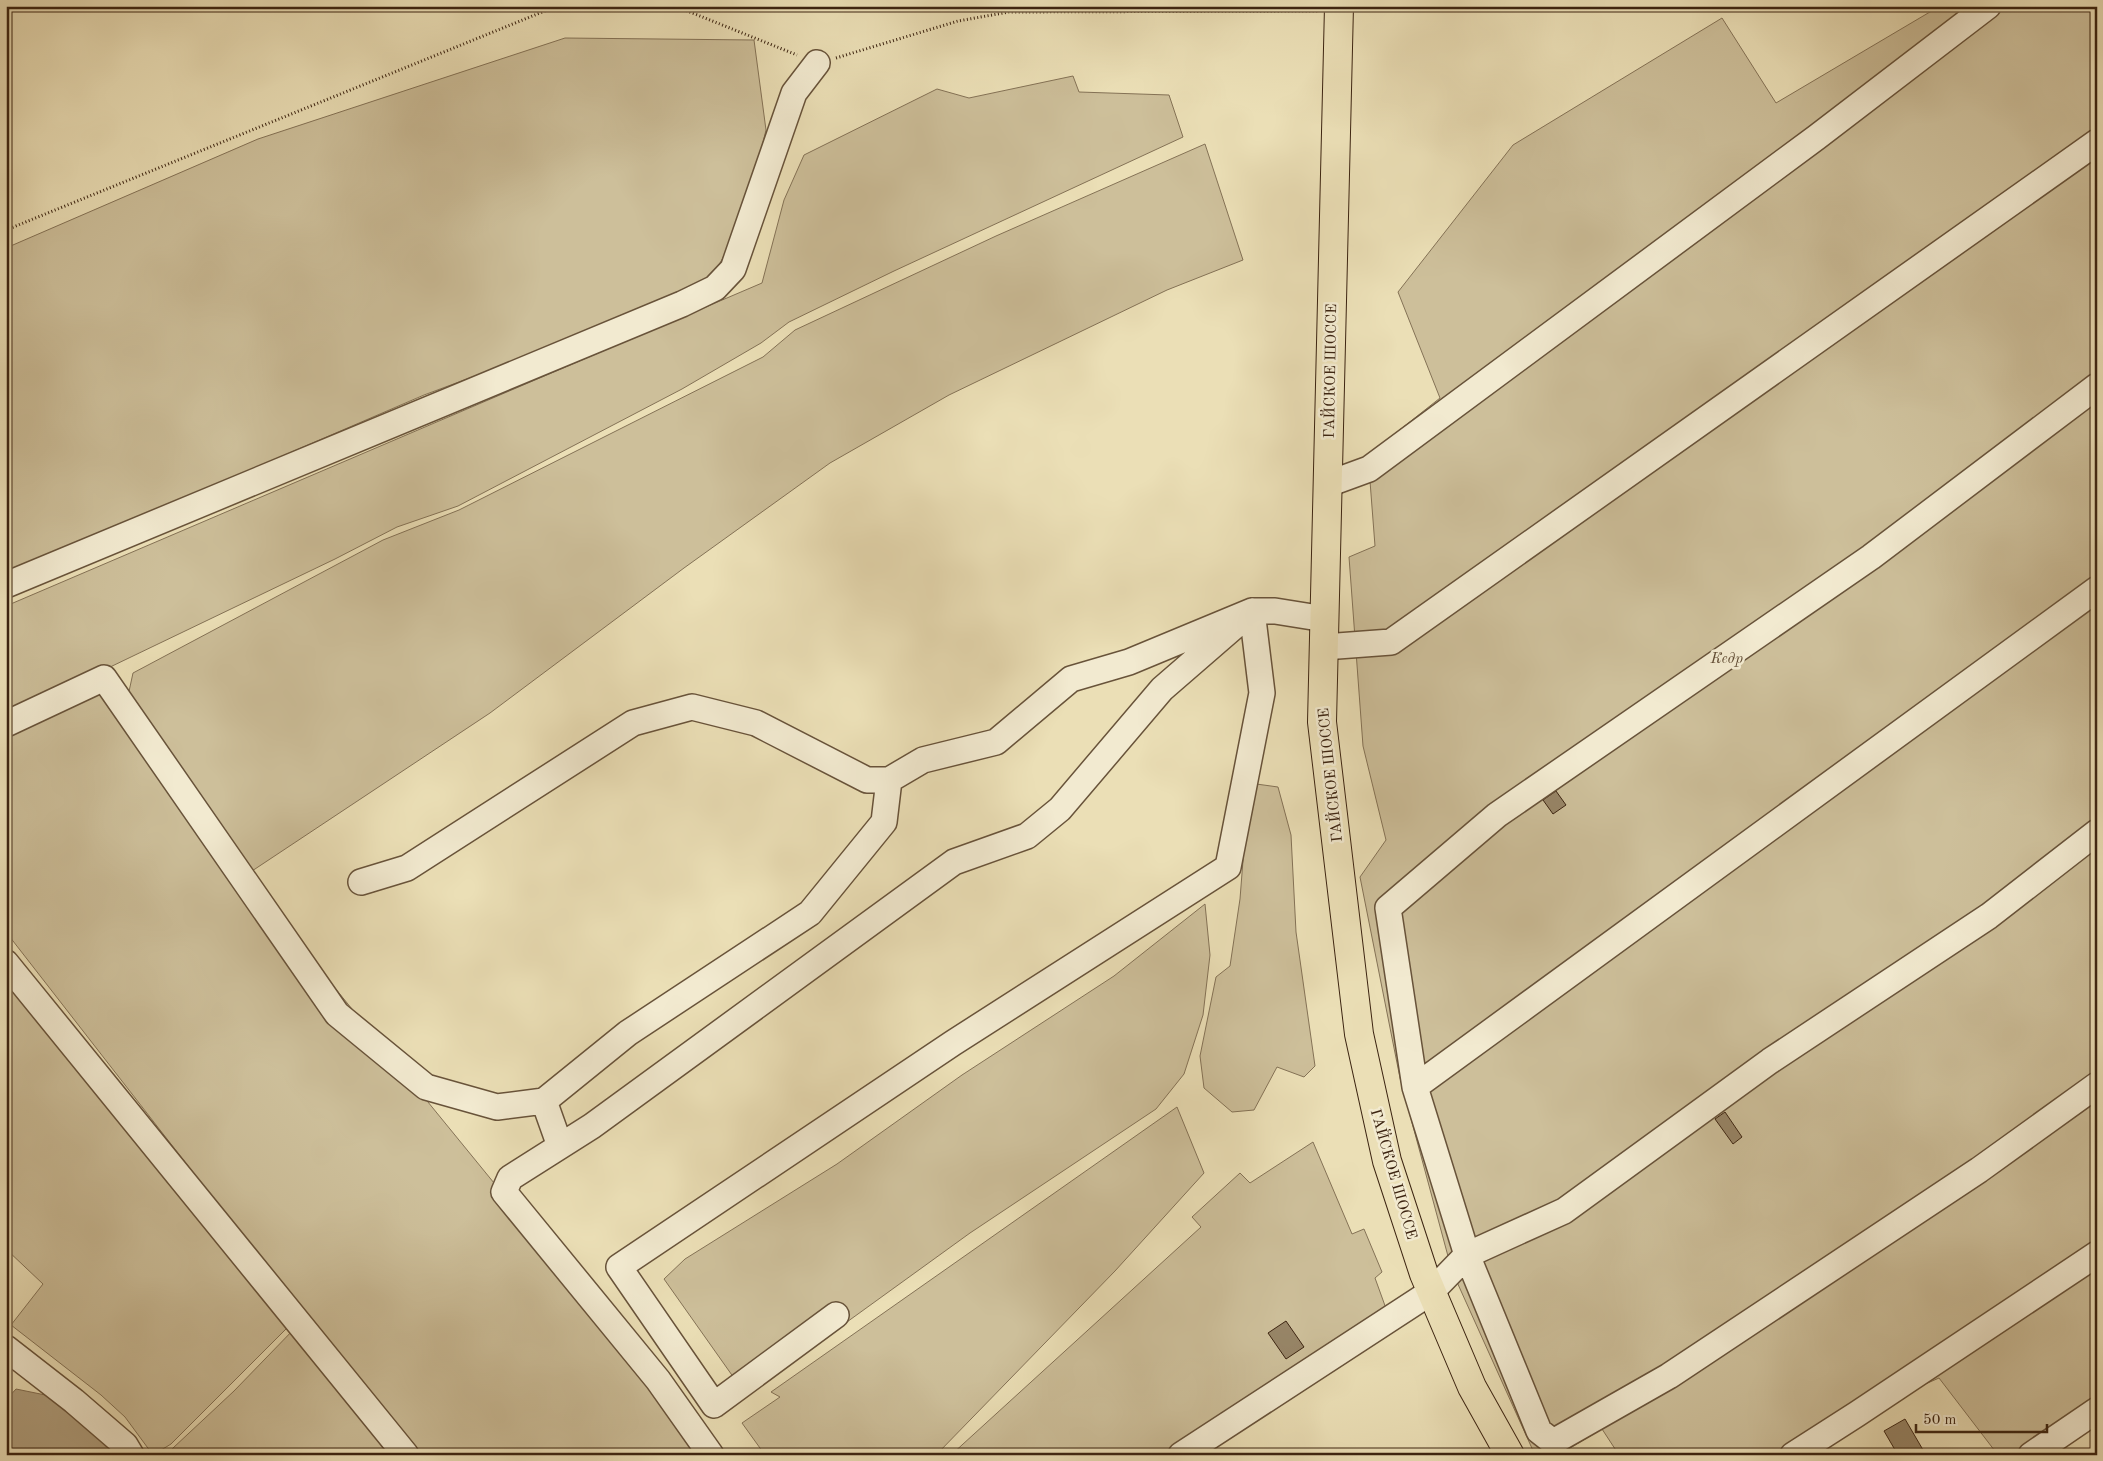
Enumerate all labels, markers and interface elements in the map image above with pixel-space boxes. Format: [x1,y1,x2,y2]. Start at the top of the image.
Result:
street label: ГАЙСКОЕ ШОССЕ [1319,303,1340,439]
park label: Кедр [1710,652,1743,667]
street label: ГАЙСКОЕ ШОССЕ [1313,707,1346,843]
street label: ГАЙСКОЕ ШОССЕ [1367,1106,1422,1241]
scale bar [1916,1401,2047,1433]
text: 50 m [1923,1413,1957,1428]

